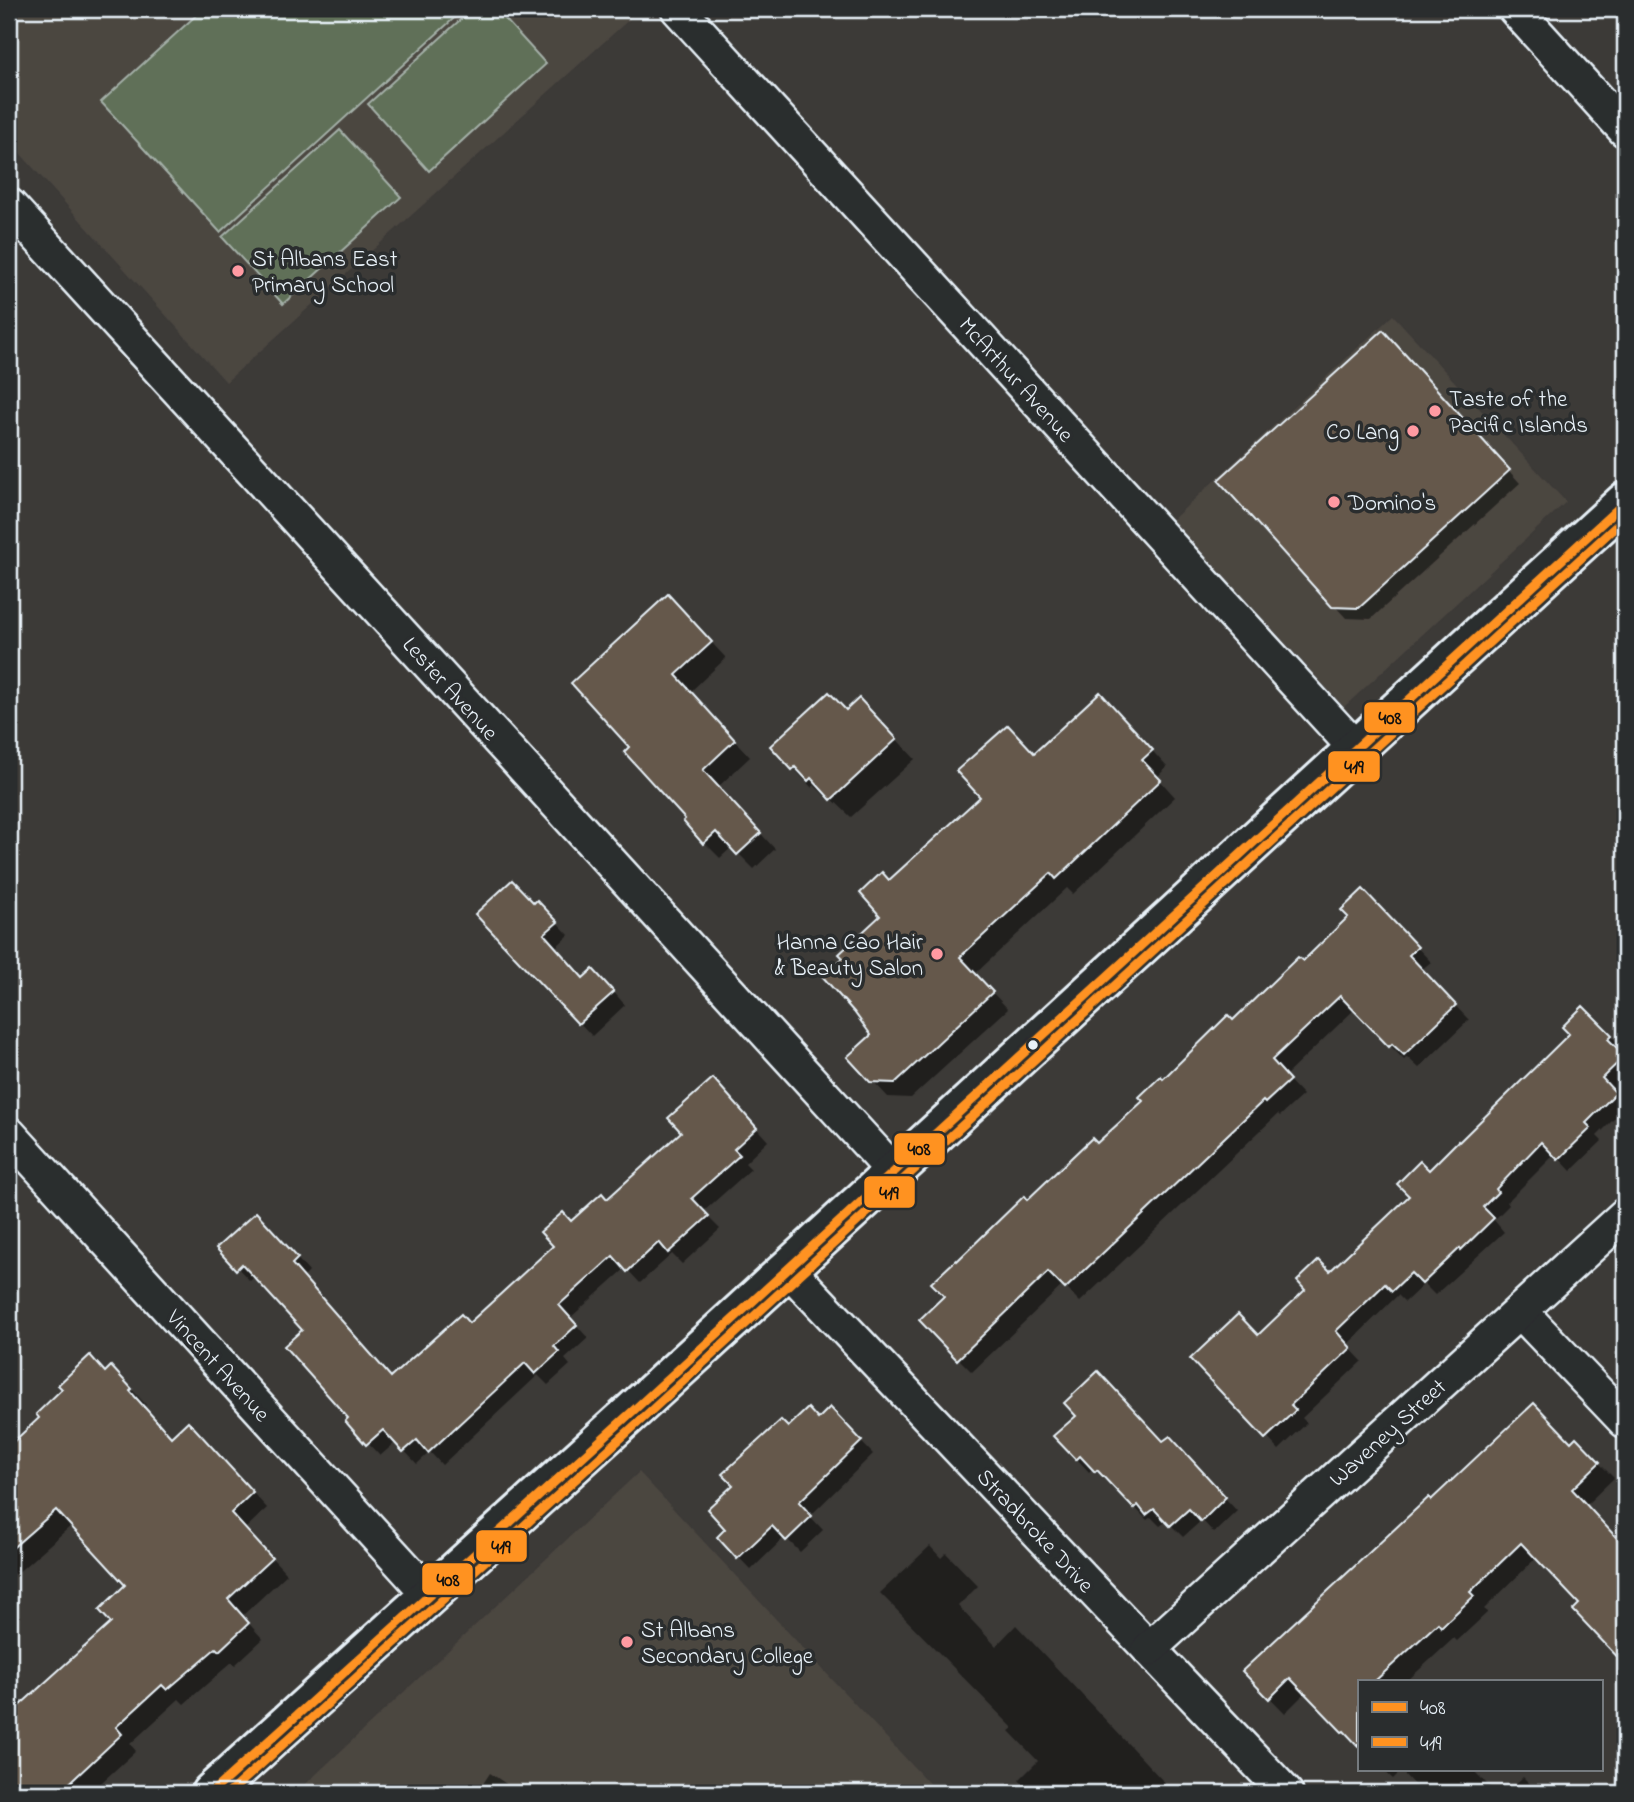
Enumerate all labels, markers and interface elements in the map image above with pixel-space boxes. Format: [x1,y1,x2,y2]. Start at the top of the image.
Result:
place label: St Albans East Primary School [252,244,398,305]
marker: St Albans East Primary School [230,263,246,279]
street label: McArthur Avenue [950,311,1081,451]
place label: Taste of the Pacific Islands [1449,384,1588,443]
marker: Taste of the Pacific Islands [1427,403,1443,419]
place label: Co Lang [1326,417,1399,451]
marker: Co Lang [1405,423,1421,439]
place label: Domino's [1347,488,1436,521]
marker: Domino's [1326,494,1342,510]
street label: Lester Avenue [393,630,505,750]
line badge: 408 [1363,701,1416,734]
text: 408 [1378,706,1402,733]
line badge: 419 [1327,750,1381,783]
text: 419 [1344,755,1364,782]
place label: Hanna Cao Hair & Beauty Salon [775,927,924,988]
marker: Hanna Cao Hair & Beauty Salon [929,946,945,962]
unlabelled marker [1026,1038,1040,1052]
line badge: 408 [893,1132,946,1166]
text: 408 [907,1137,931,1164]
line badge: 419 [863,1175,916,1209]
text: 419 [879,1181,899,1208]
street label: Vincent Avenue [157,1302,277,1431]
street label: Waveney Street [1323,1372,1456,1497]
street label: Stradbroke Drive [968,1462,1101,1602]
line badge: 419 [475,1529,528,1563]
text: 419 [491,1535,511,1562]
line badge: 408 [421,1562,474,1596]
text: 408 [436,1568,460,1595]
place label: St Albans Secondary College [641,1615,814,1676]
marker: St Albans Secondary College [619,1634,635,1650]
legend [1358,1680,1602,1770]
text: 408 [1420,1694,1446,1724]
text: 419 [1420,1730,1442,1760]

